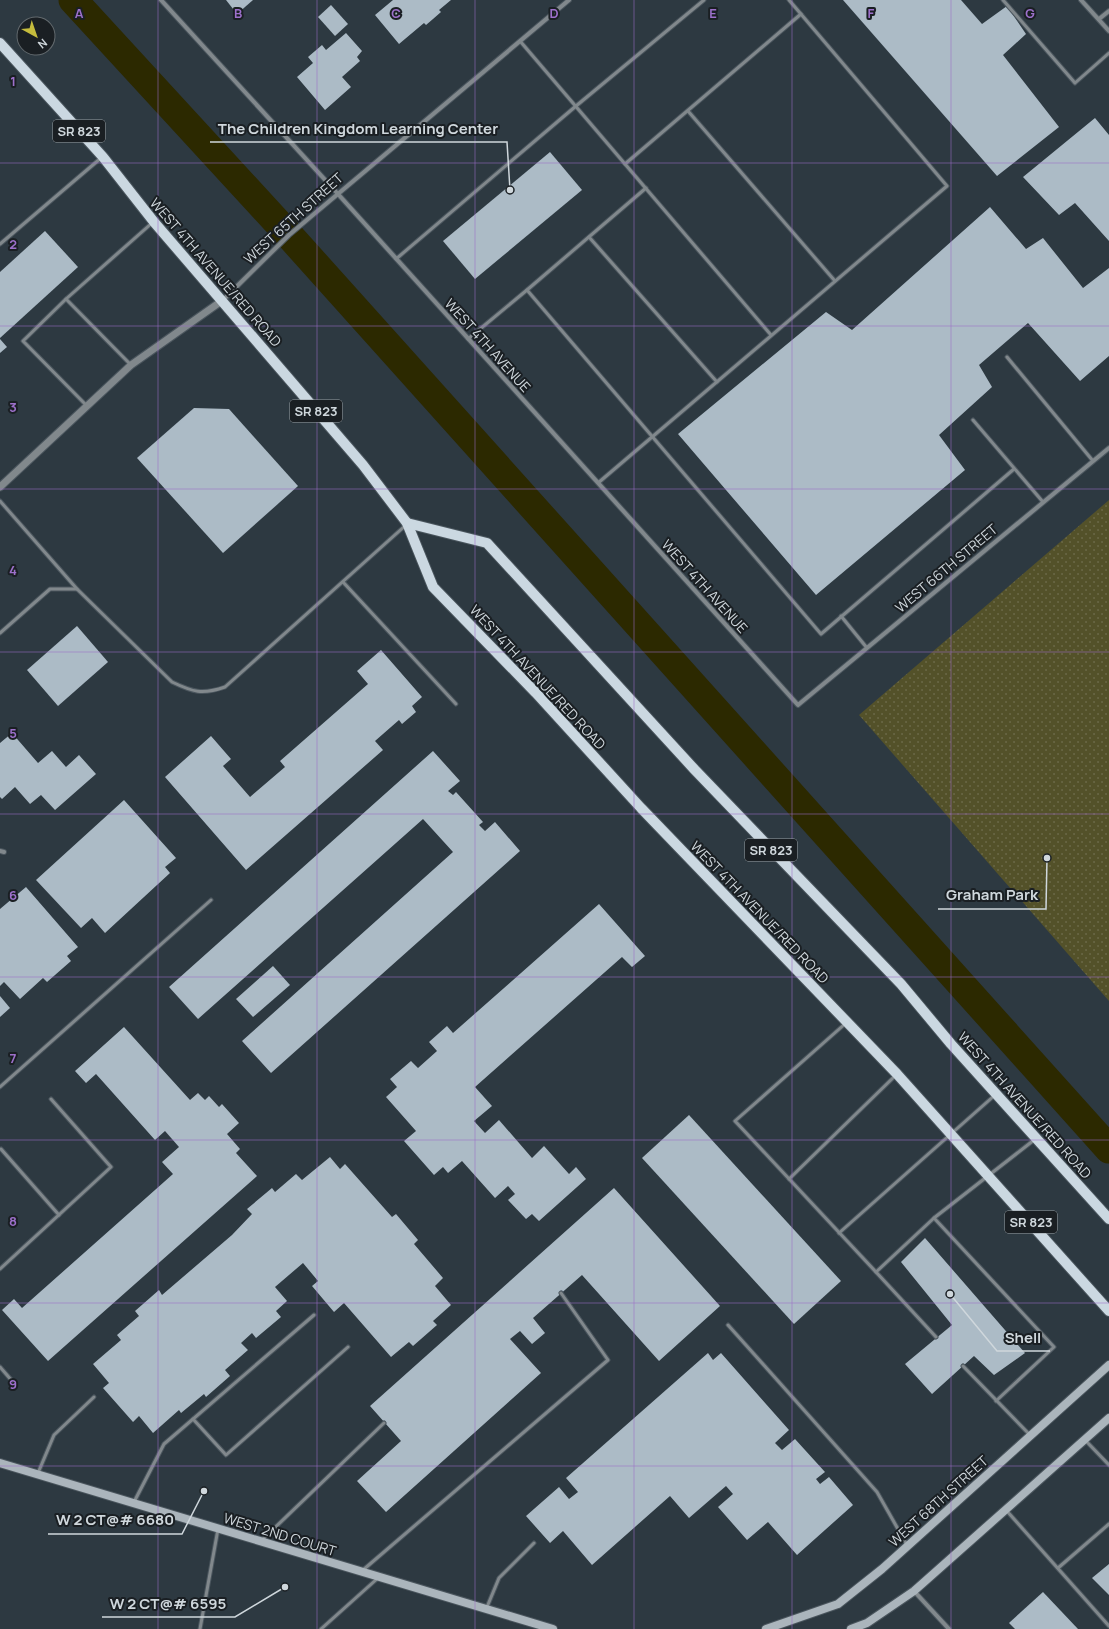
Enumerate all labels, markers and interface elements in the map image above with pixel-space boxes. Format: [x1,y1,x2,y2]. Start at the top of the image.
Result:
text: A [75,4,84,22]
text: B [234,4,242,22]
text: C [391,4,401,22]
text: D [549,4,559,22]
text: E [709,4,717,22]
text: F [868,4,875,22]
text: G [1025,4,1035,22]
north arrow [16,16,56,56]
text: N [35,36,51,52]
text: 1 [10,72,16,90]
callout: The Children Kingdom Learning Center [210,115,507,142]
text: The Children Kingdom Learning Center [218,118,498,139]
road number: SR 823 [53,120,105,142]
street label: WEST 65TH STREET [239,168,347,268]
street label: WEST 4TH AVENUE/RED ROAD [146,194,286,350]
text: 2 [9,235,17,253]
street label: WEST 4TH AVENUE [441,294,535,396]
text: 3 [9,398,17,416]
road number: SR 823 [290,400,342,422]
street label: WEST 66TH STREET [891,519,1002,617]
street label: WEST 4TH AVENUE [658,535,752,637]
text: 4 [9,561,17,579]
street label: WEST 4TH AVENUE/RED ROAD [466,601,610,753]
text: 5 [9,724,17,742]
street label: WEST 4TH AVENUE/RED ROAD [687,837,833,987]
road number: SR 823 [745,839,797,861]
callout: Graham Park [938,882,1046,909]
text: Graham Park [946,884,1039,905]
text: 6 [9,886,17,904]
street label: WEST 4TH AVENUE/RED ROAD [954,1028,1096,1182]
text: 7 [10,1049,17,1067]
road number: SR 823 [1005,1211,1057,1233]
text: 8 [9,1212,17,1230]
callout: Shell [997,1324,1050,1351]
text: Shell [1005,1327,1041,1348]
text: 9 [9,1375,17,1393]
street label: WEST 68TH STREET [884,1451,992,1551]
callout: W 2 CT@# 6680 [48,1507,182,1534]
street label: WEST 2ND COURT [221,1508,339,1560]
text: W 2 CT@# 6680 [56,1509,174,1530]
callout: W 2 CT@# 6595 [102,1590,235,1617]
text: W 2 CT@# 6595 [110,1593,227,1614]

